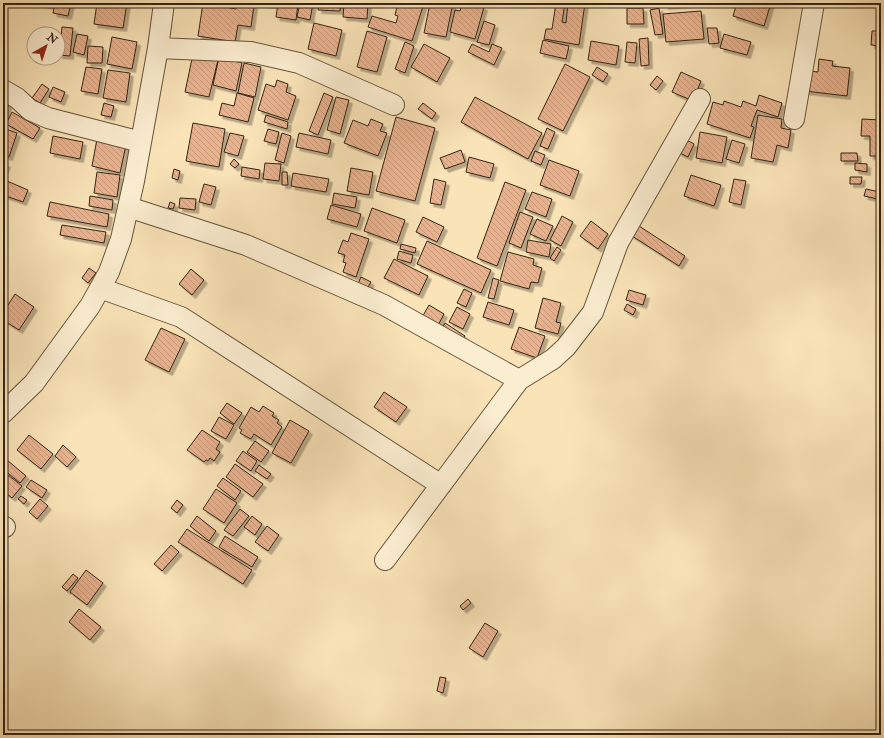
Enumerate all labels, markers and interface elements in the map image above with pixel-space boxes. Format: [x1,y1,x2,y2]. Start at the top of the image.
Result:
north arrow [26,26,66,66]
text: N [43,30,61,47]

